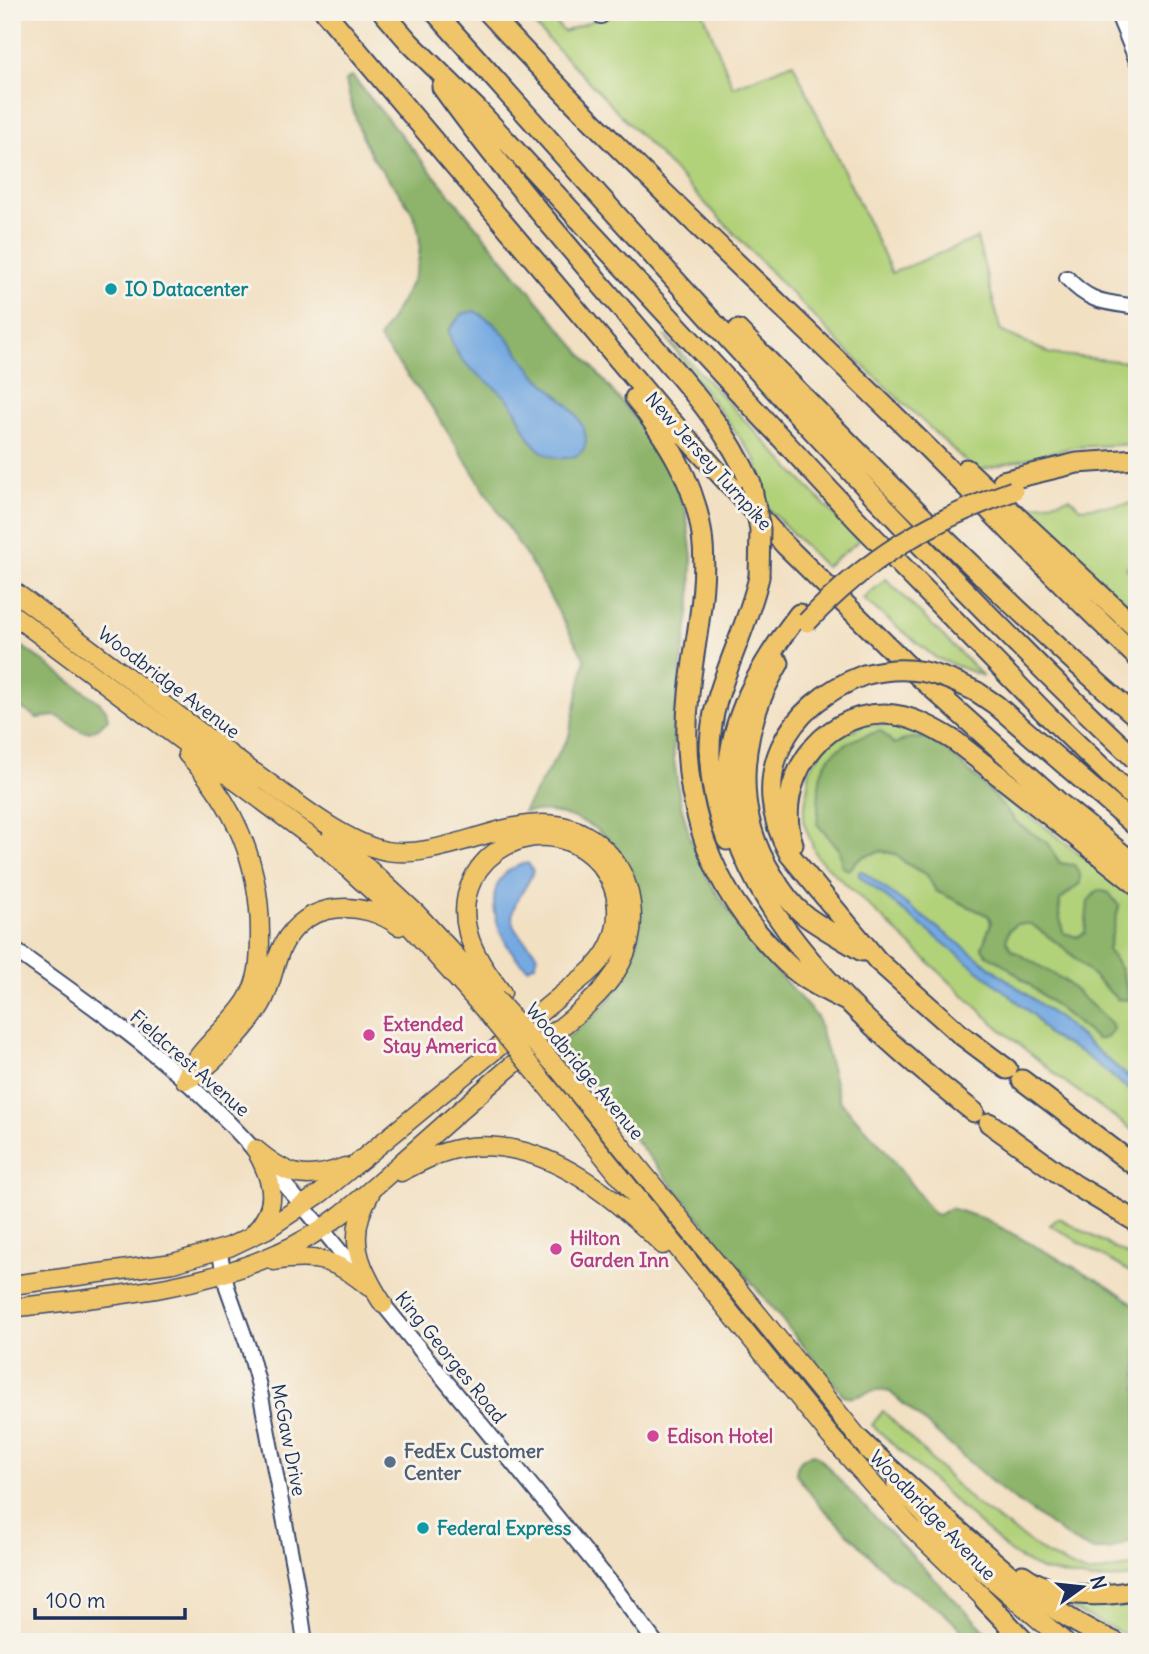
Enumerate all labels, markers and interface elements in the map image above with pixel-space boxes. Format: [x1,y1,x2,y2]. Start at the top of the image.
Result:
place label: IO Datacenter [125,277,249,301]
marker: IO Datacenter [103,281,119,297]
street label: New Jersey Turnpike [641,387,777,535]
street label: Woodbridge Avenue [93,621,245,743]
street label: Woodbridge Avenue [521,997,649,1145]
street label: Fieldcrest Avenue [125,1004,255,1122]
place label: Extended Stay America [383,1012,497,1058]
marker: Extended Stay America [361,1027,377,1043]
place label: Hilton Garden Inn [570,1226,669,1272]
marker: Hilton Garden Inn [548,1241,564,1257]
street label: King Georges Road [390,1286,512,1428]
street label: McGaw Drive [266,1382,312,1498]
place label: Edison Hotel [667,1424,773,1448]
marker: Edison Hotel [645,1428,661,1444]
place label: FedEx Customer Center [404,1439,544,1485]
street label: Woodbridge Avenue [865,1445,1001,1585]
marker: FedEx Customer Center [382,1454,398,1470]
place label: Federal Express [437,1516,572,1540]
marker: Federal Express [415,1520,431,1536]
north arrow [1048,1552,1118,1622]
text: N [1085,1573,1112,1592]
scale bar [35,1577,186,1621]
text: 100 m [46,1587,105,1614]

